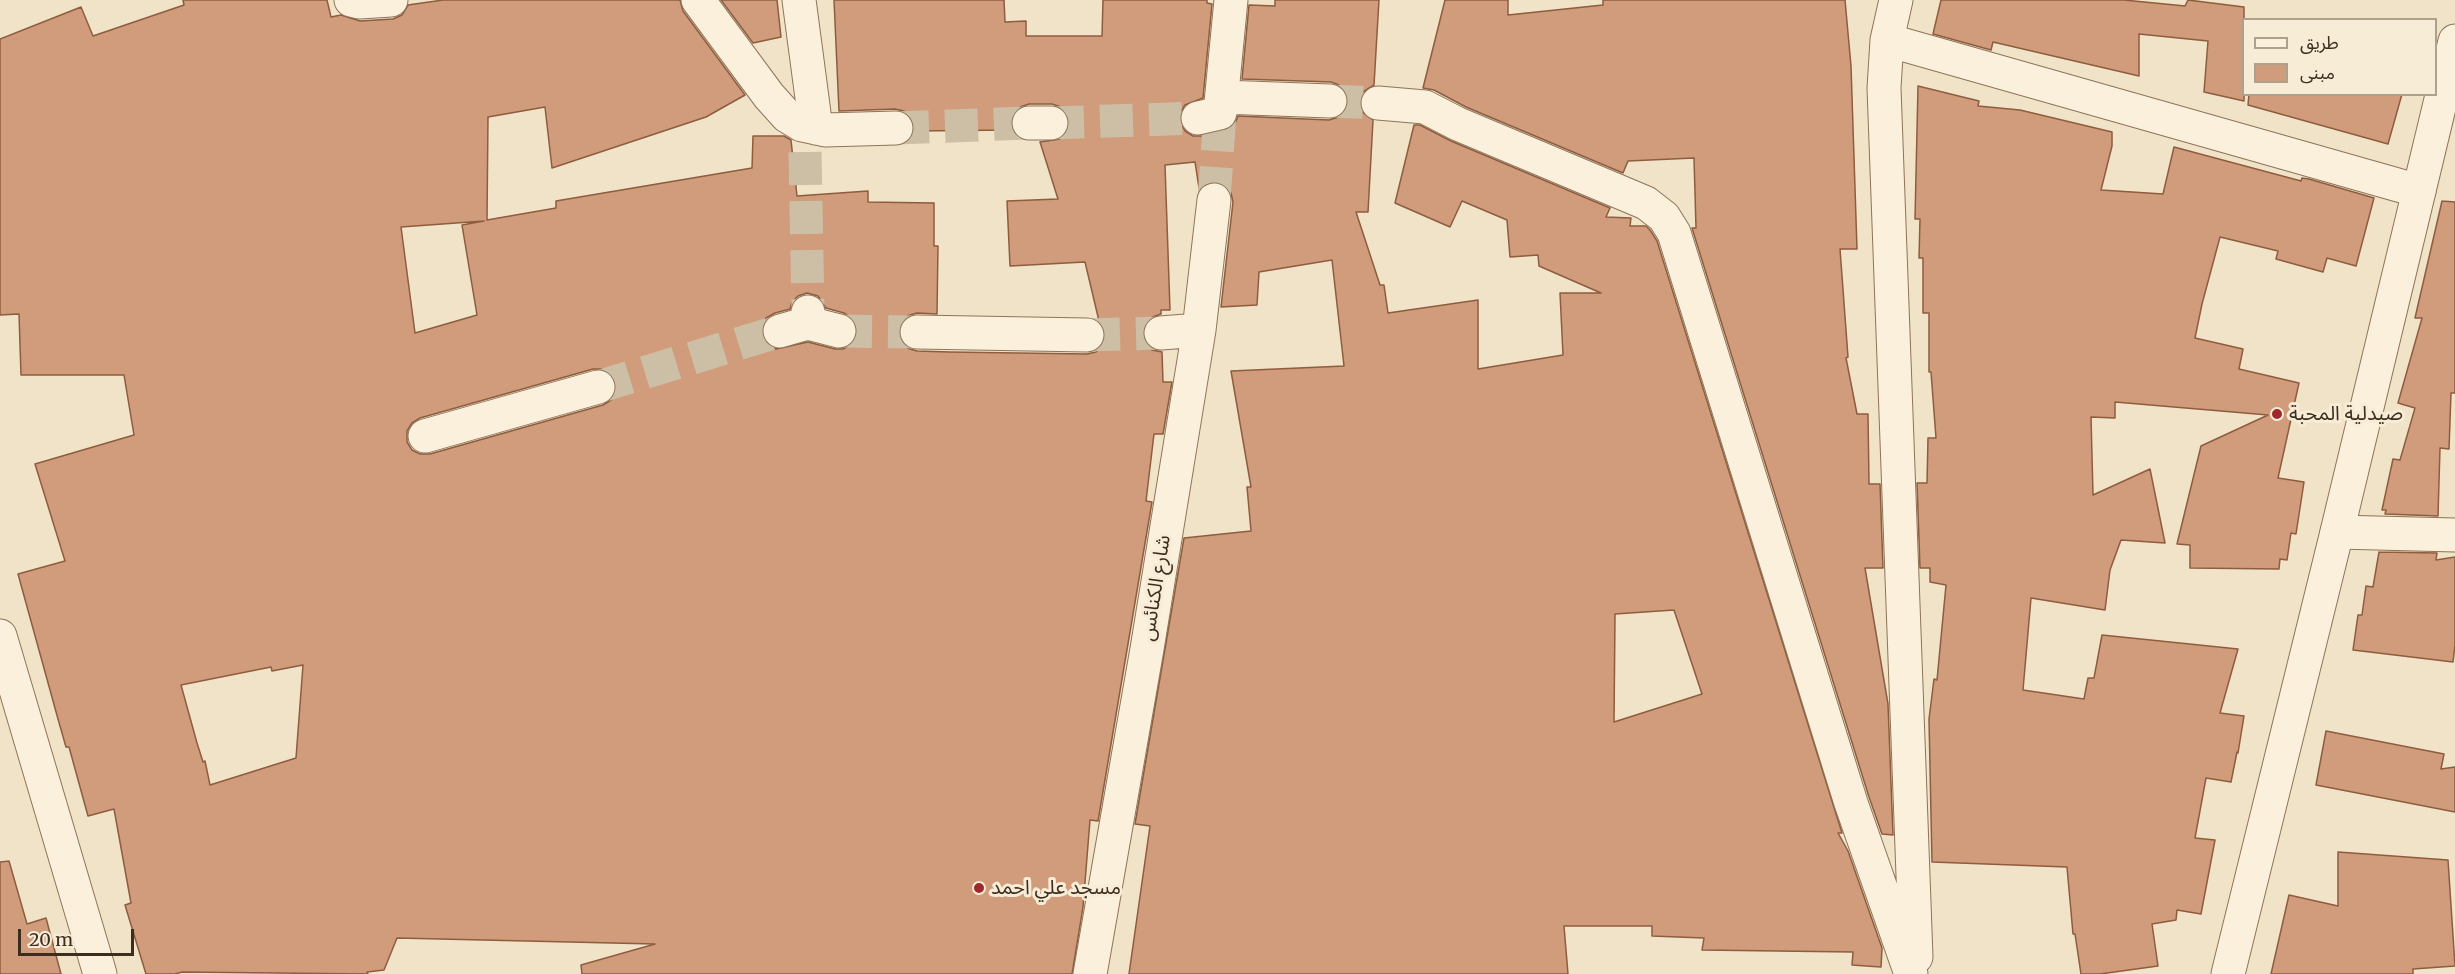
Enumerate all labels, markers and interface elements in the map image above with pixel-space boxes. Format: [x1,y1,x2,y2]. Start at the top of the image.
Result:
legend [2242,18,2437,96]
text: طريق [2300,31,2339,54]
text: مبنى [2300,61,2335,84]
place label: صيدلية المحبة [2289,402,2403,426]
marker: صيدلية المحبة [2270,407,2284,421]
street label: شارع الكنائس [1136,533,1176,643]
place label: مسجد علي احمد [991,876,1121,900]
marker: مسجد علي احمد [972,881,986,895]
scale bar [21,917,136,955]
text: 20 m [29,928,73,951]

